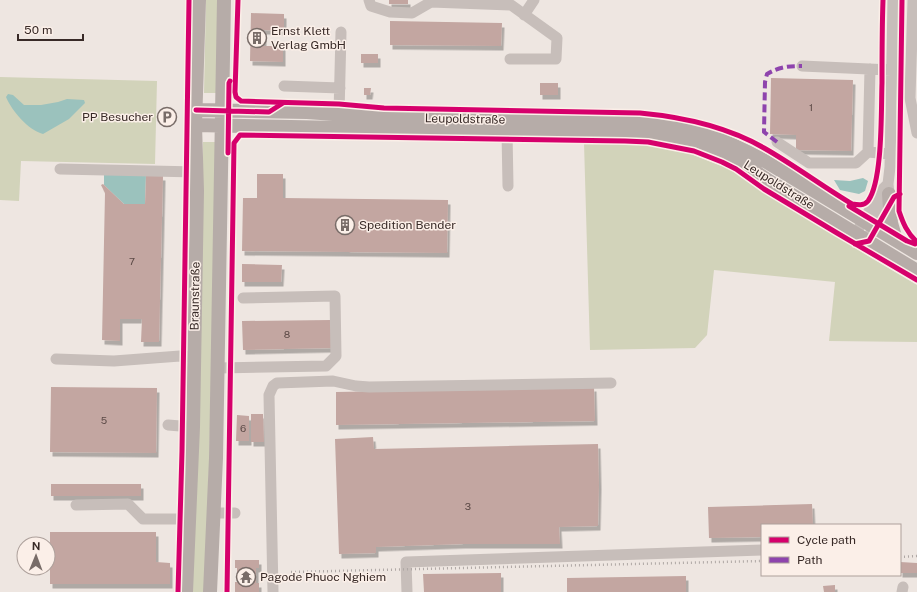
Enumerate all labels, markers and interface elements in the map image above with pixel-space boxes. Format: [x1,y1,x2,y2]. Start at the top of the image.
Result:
scale bar [18,16,83,42]
text: 50 m [24,23,52,37]
place label: Ernst Klett Verlag GmbH [271,24,346,52]
building icon: Ernst Klett Verlag GmbH [246,27,268,49]
house number: 1 [809,101,813,113]
parking icon: PP Besucher [156,106,178,128]
place label: PP Besucher [82,110,153,124]
street label: Leupoldstraße [425,111,506,127]
street label: Leupoldstraße [741,158,817,212]
building icon: Spedition Bender [334,214,356,236]
place label: Spedition Bender [359,218,456,232]
house number: 7 [129,255,135,267]
street label: Braunstraße [187,261,203,330]
house number: 8 [284,328,290,340]
house number: 5 [101,414,107,426]
house number: 6 [240,422,246,434]
house number: 3 [465,500,471,512]
legend [761,524,901,576]
text: Cycle path [797,533,856,547]
north arrow [16,536,56,576]
text: N [32,540,41,552]
text: Path [797,553,823,567]
temple icon: Pagode Phuoc Nghiem [235,566,257,588]
place label: Pagode Phuoc Nghiem [260,570,386,584]

